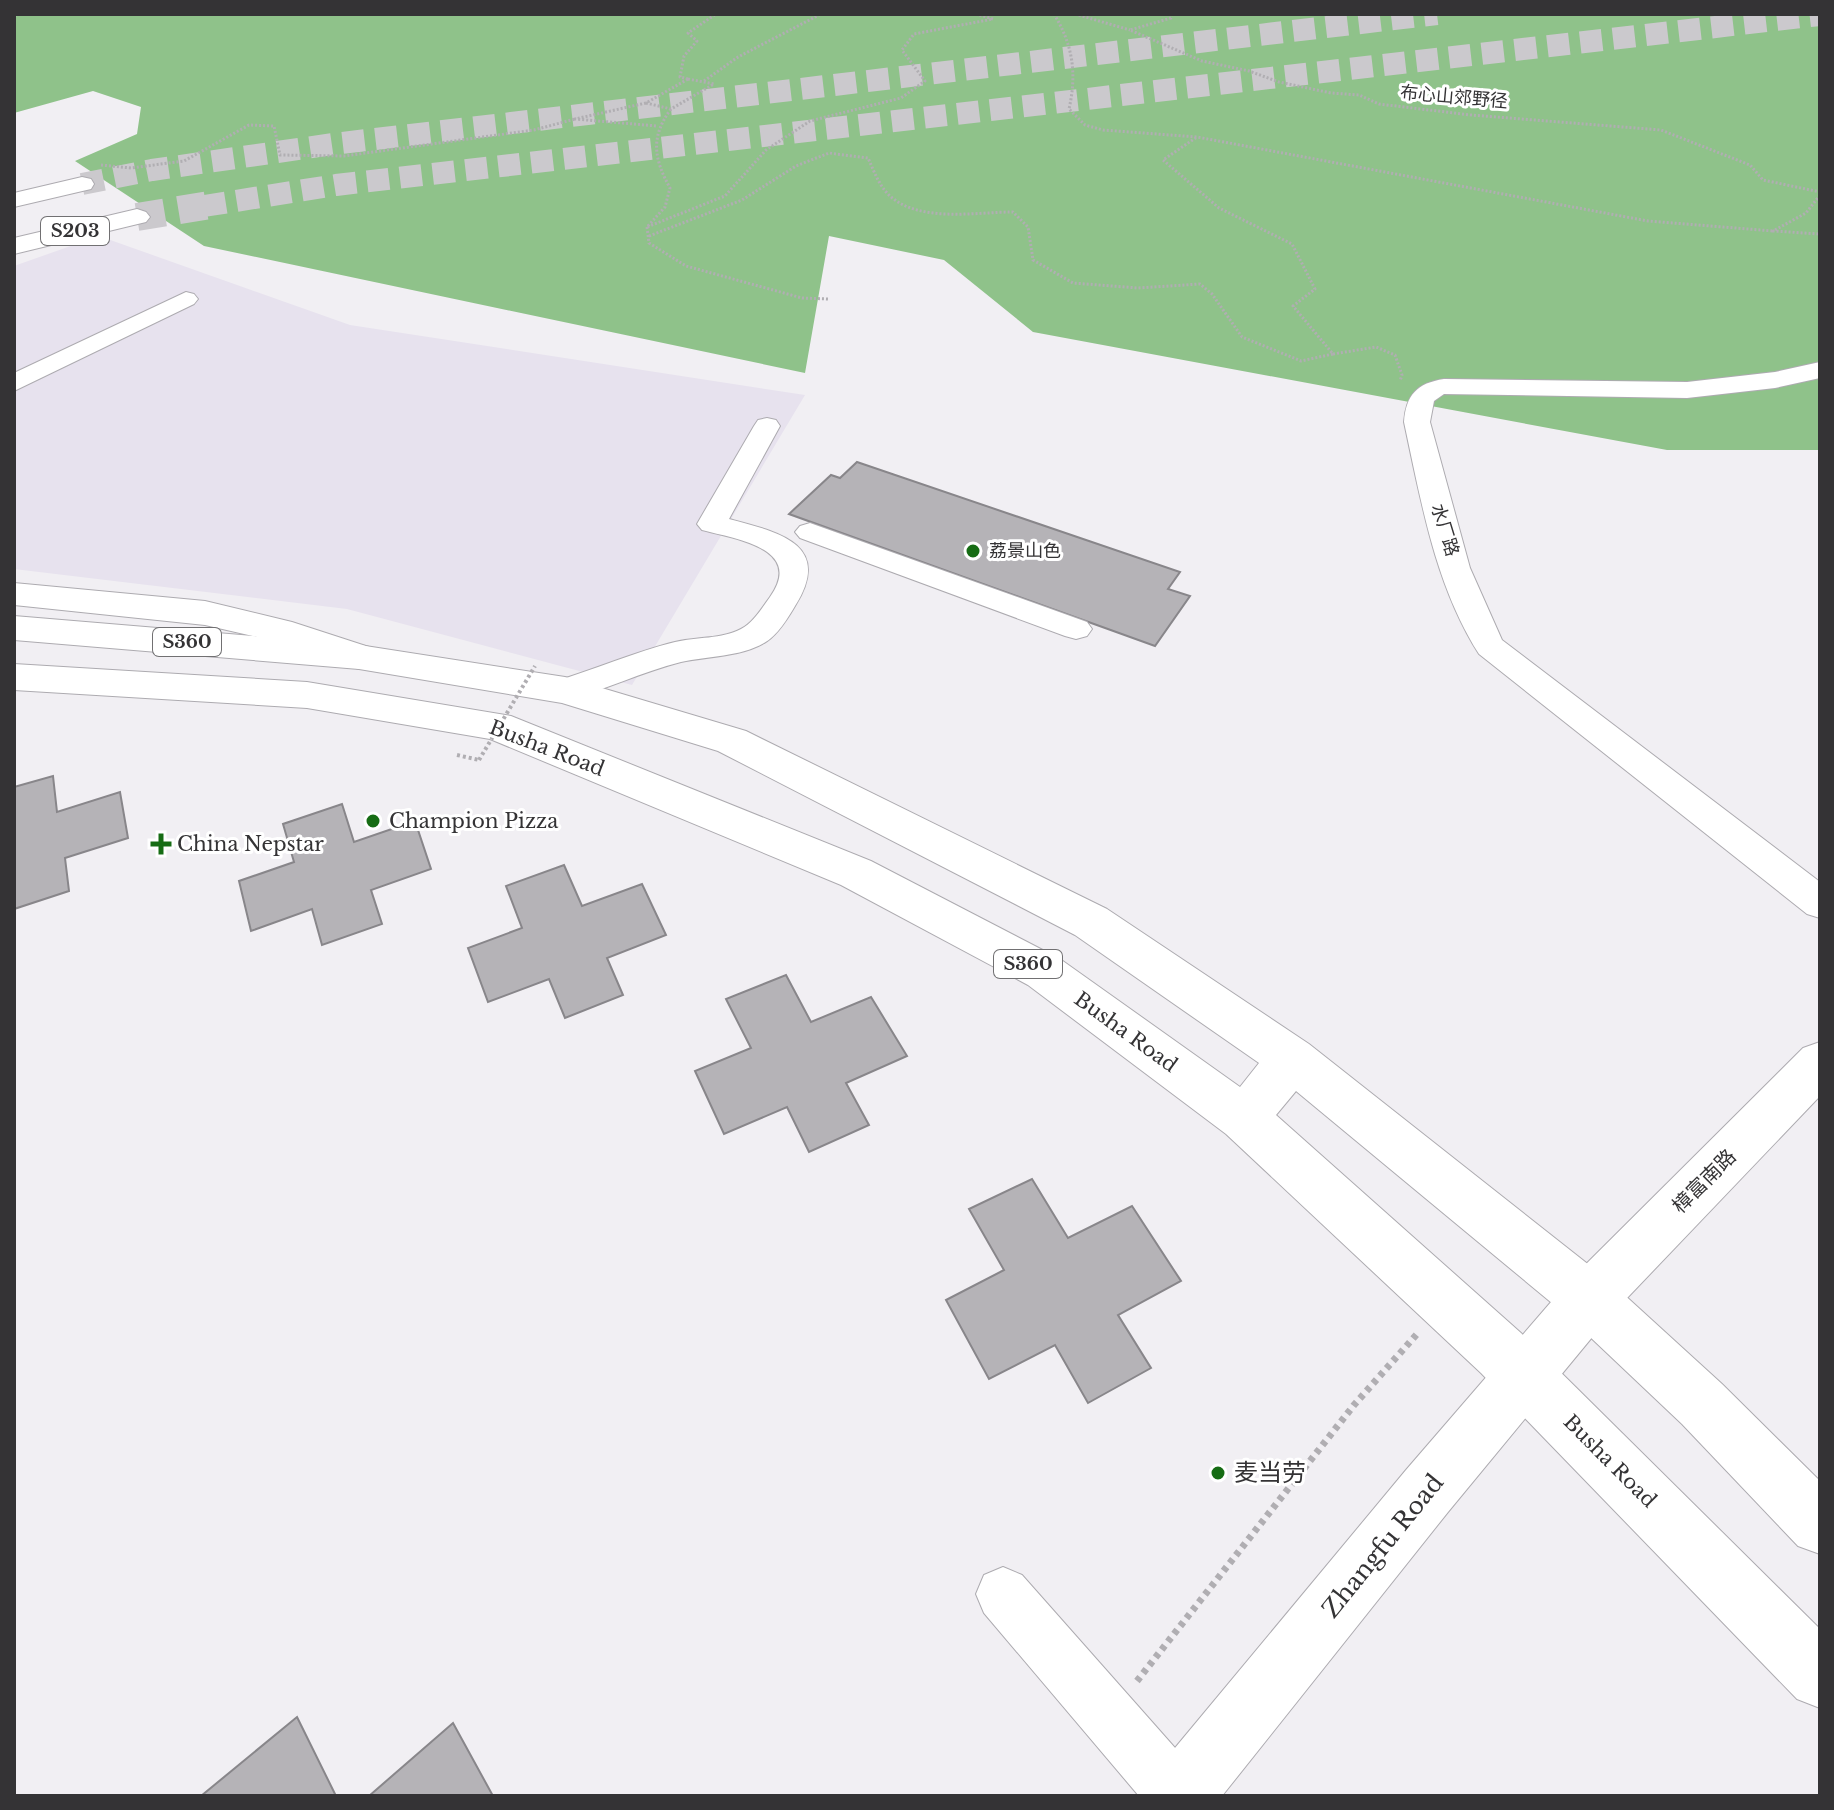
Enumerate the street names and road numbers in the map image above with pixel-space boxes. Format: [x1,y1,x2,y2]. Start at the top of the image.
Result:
street label: 布心山郊野径 [1399,81,1509,113]
road number: S203 [41,217,109,245]
street label: 水厂路 [1427,501,1463,559]
road number: S360 [153,628,221,656]
street label: Busha Road [486,715,608,781]
road number: S360 [994,950,1062,978]
street label: Busha Road [1070,987,1182,1077]
street label: 樟富南路 [1667,1144,1741,1218]
street label: Busha Road [1559,1410,1661,1512]
street label: Zhangfu Road [1316,1468,1449,1623]

